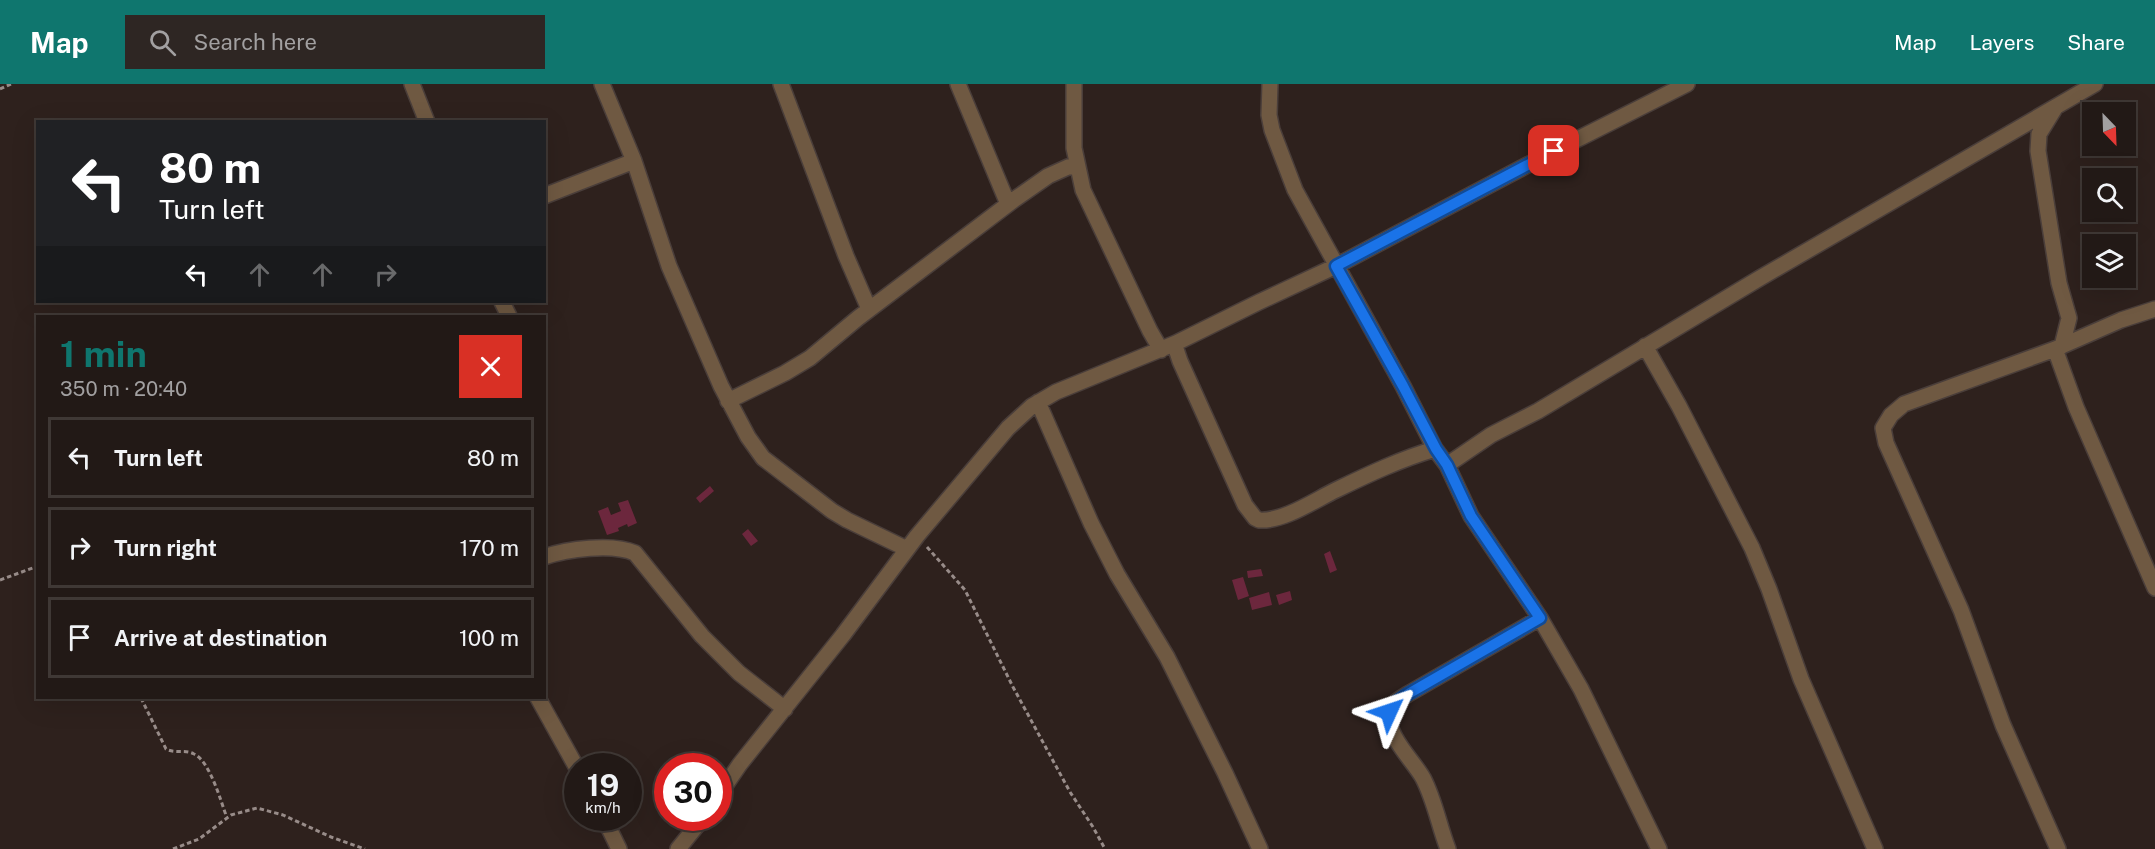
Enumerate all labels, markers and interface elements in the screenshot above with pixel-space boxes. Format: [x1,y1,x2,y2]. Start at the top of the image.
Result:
search box [125,15,545,69]
text: Map [30,26,89,59]
icon: search [146,26,179,59]
text: Search here [194,29,317,55]
text: Map [1894,30,1937,55]
text: Layers [1970,30,2034,55]
text: Share [2067,30,2125,55]
north arrow [2082,102,2136,156]
map controls [2082,102,2136,288]
pin [1528,125,1579,176]
icon: arrive [1537,134,1570,167]
text: 80 m [159,143,261,192]
icon: left [60,144,138,222]
button: search [2082,168,2136,222]
text: Turn left [159,193,265,225]
button: layers [2082,234,2136,288]
icon: left [180,258,213,291]
icon: ahead [243,258,276,291]
icon: ahead [306,258,339,291]
icon: right [369,258,402,291]
text: 1 min [60,333,147,375]
button: close [459,335,522,398]
text: 350 m · 20:40 [60,377,187,401]
icon: left [63,441,96,474]
text: Turn left [114,445,203,471]
text: 80 m [467,445,519,471]
icon: right [63,531,96,564]
text: Turn right [114,535,217,561]
text: 170 m [459,535,519,561]
icon: arrive [63,621,96,654]
text: Arrive at destination [114,625,327,651]
text: 100 m [459,625,519,651]
position arrow [1357,680,1421,744]
speed limit sign: 30 [654,753,732,831]
text: 19 [587,767,619,803]
text: km/h [585,799,621,816]

